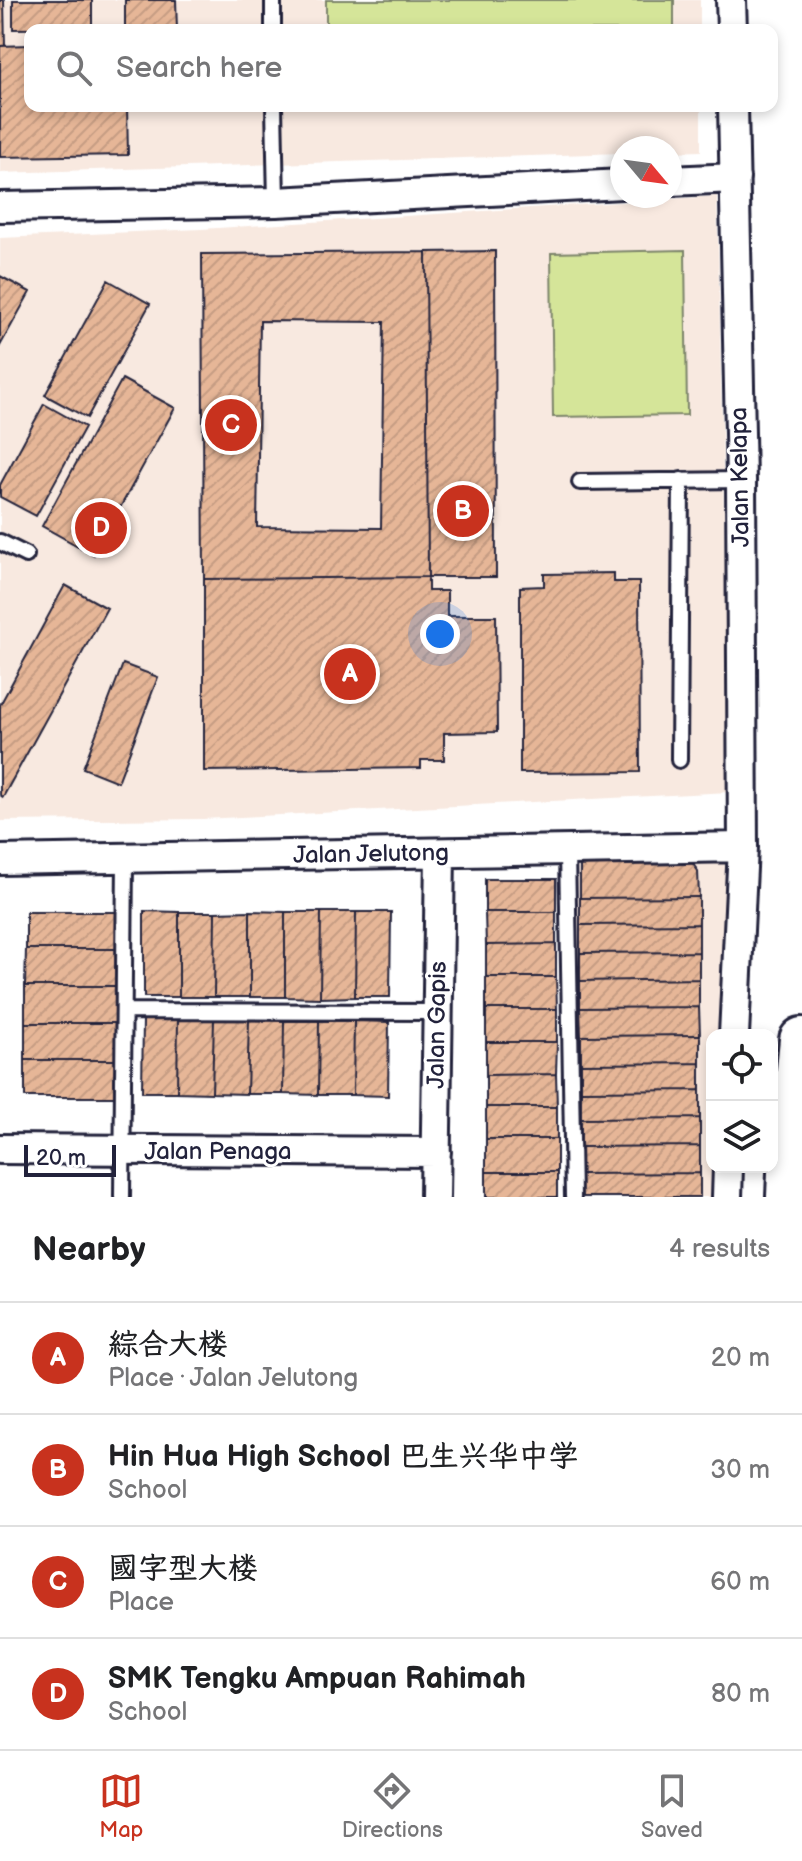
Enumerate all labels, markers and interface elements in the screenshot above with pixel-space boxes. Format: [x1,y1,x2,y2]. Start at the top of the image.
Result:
search box [24,24,778,112]
icon: search [52,46,96,90]
text: Search here [116,50,282,86]
north arrow [610,136,682,208]
pin: C [205,395,257,455]
street label: Jalan Kelapa [724,407,756,547]
pin: B [437,481,489,541]
pin: D [75,498,127,558]
your location [420,614,460,654]
pin: A [324,644,376,704]
street label: Jalan Jelutong [293,838,449,870]
street label: Jalan Gapis [421,961,453,1089]
map controls [706,1029,778,1173]
button: locate [706,1029,778,1101]
button: layers [706,1101,778,1173]
street label: Jalan Penaga [144,1137,292,1166]
scale bar [24,1141,116,1177]
text: 20 m [36,1145,86,1172]
text: Nearby [32,1229,146,1270]
text: 4 results [669,1234,770,1265]
text: 綜合大楼 [108,1327,228,1363]
text: A [50,1343,66,1374]
text: 20 m [711,1343,770,1374]
text: Place · Jalan Jelutong [108,1363,358,1394]
text: Hin Hua High School 巴生兴华中学 [108,1439,579,1475]
text: B [49,1455,67,1486]
text: 30 m [710,1455,770,1486]
text: School [108,1475,187,1506]
text: 國字型大楼 [108,1551,258,1587]
text: C [49,1567,67,1598]
text: 60 m [710,1567,770,1598]
text: Place [108,1587,174,1618]
text: SMK Tengku Ampuan Rahimah [108,1661,526,1697]
text: D [49,1679,67,1710]
text: 80 m [711,1679,770,1710]
text: School [108,1697,187,1728]
tab: Map [99,1769,143,1844]
tab: Directions [342,1769,443,1844]
tab: Saved [641,1769,703,1844]

